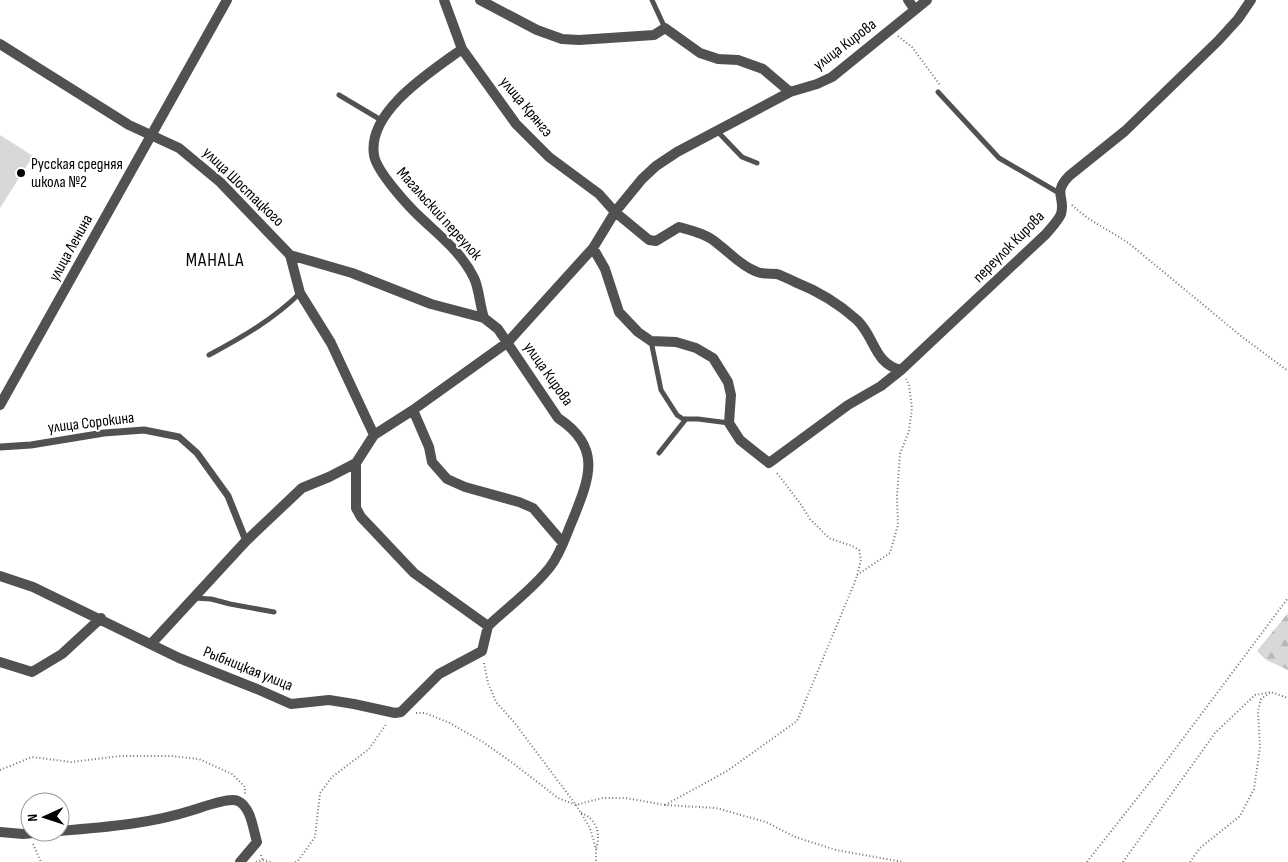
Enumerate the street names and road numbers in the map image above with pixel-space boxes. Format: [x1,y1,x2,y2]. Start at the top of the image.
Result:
street label: улица Кирова [810,15,880,75]
street label: улица Крянгэ [495,73,557,141]
street label: улица Шостацкого [198,143,288,231]
street label: Магальский переулок [392,164,486,265]
street label: переулок Кирова [969,207,1049,287]
street label: улица Ленина [45,211,97,285]
street label: улица Кирова [519,338,577,410]
street label: улица Сорокина [47,408,135,438]
street label: Рыбницкая улица [200,642,296,696]

